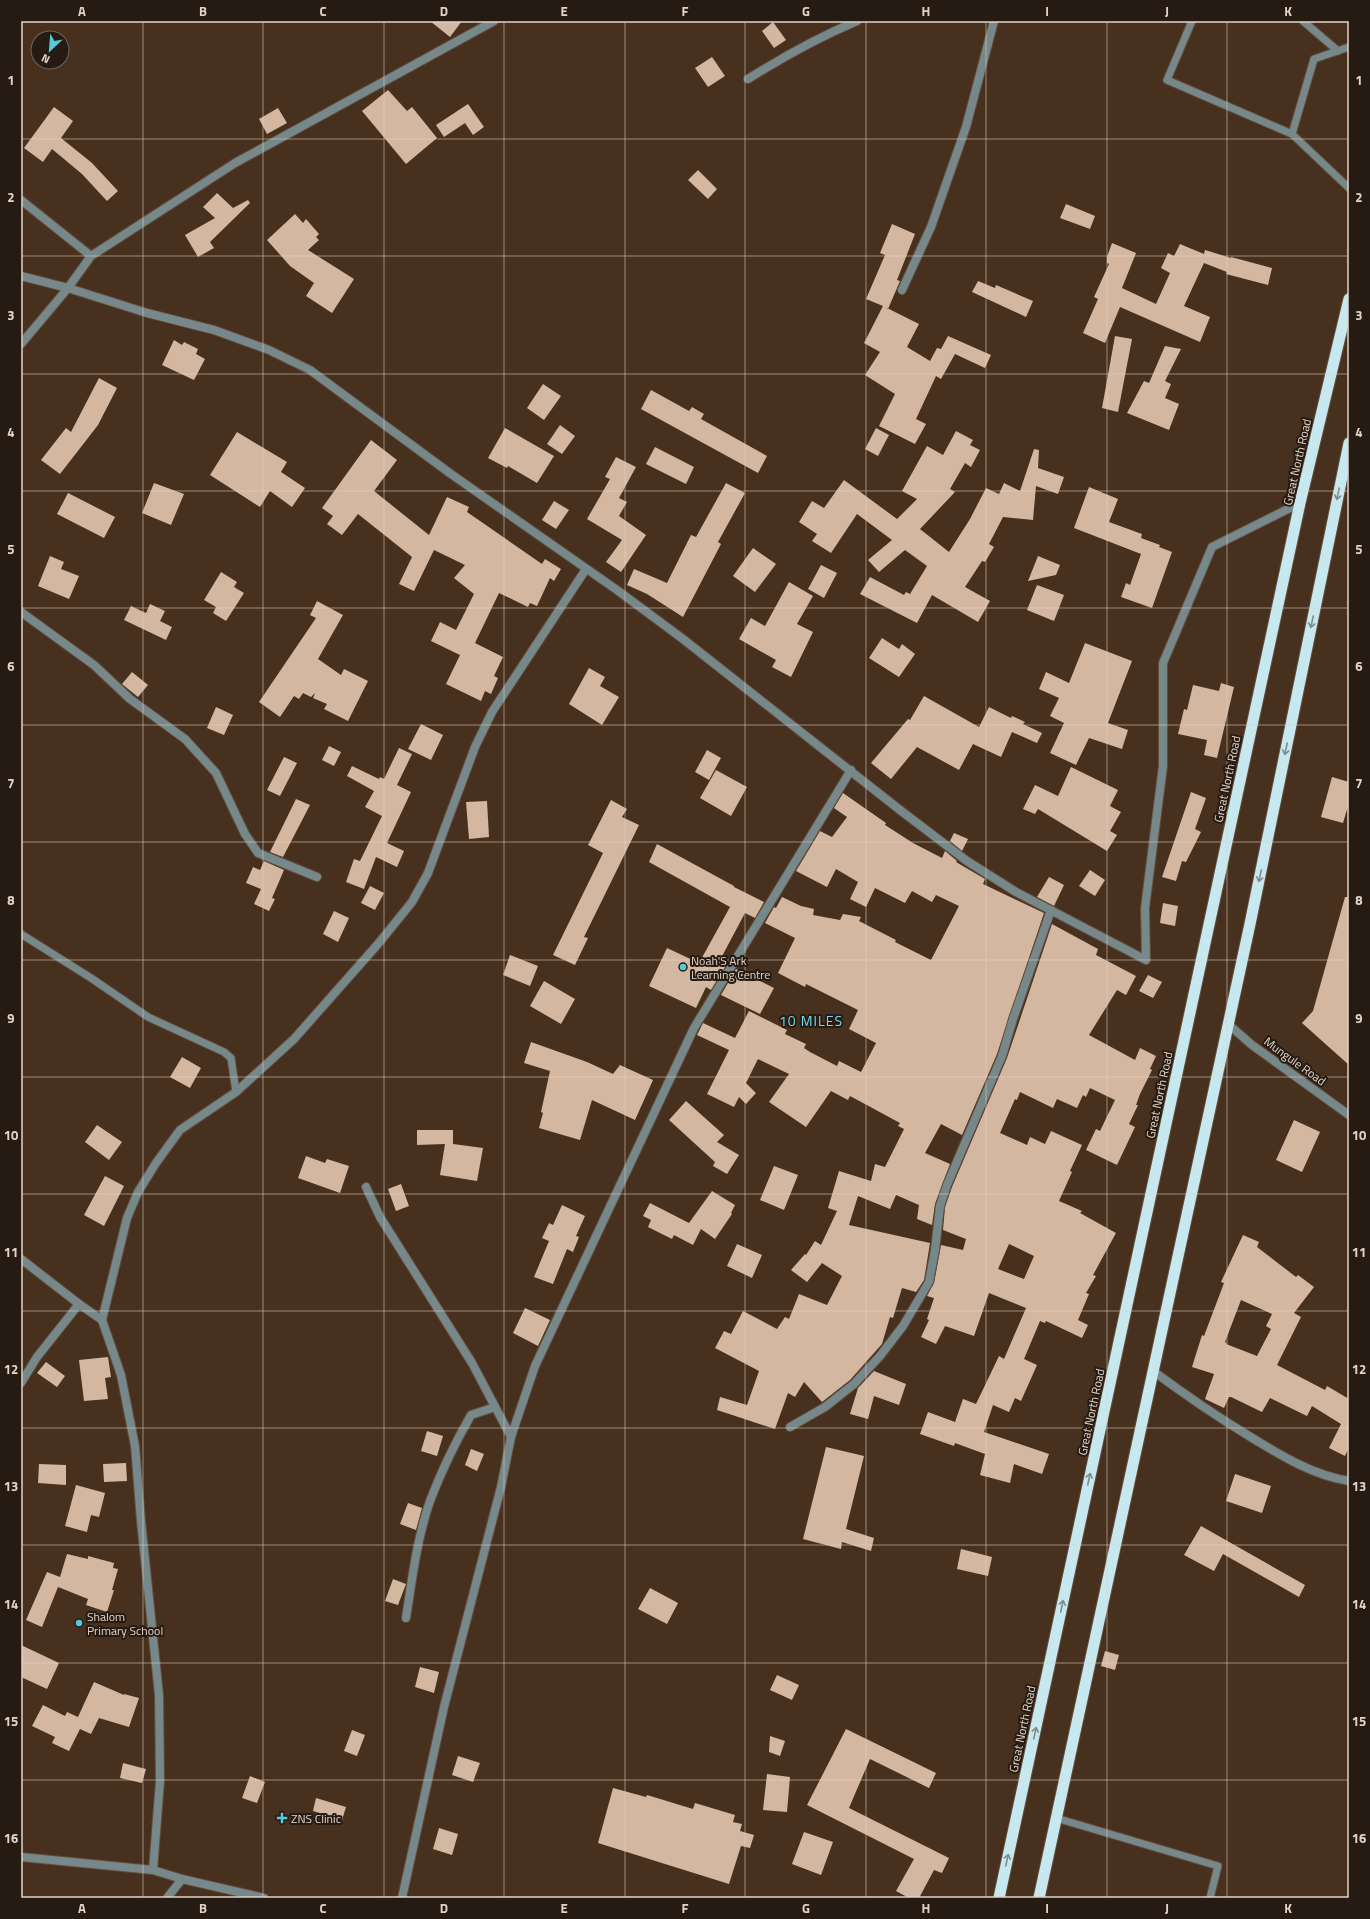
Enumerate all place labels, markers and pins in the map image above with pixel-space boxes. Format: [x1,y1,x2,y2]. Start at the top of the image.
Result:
place label: Noah'S Ark Learning Centre [691,951,770,984]
marker: Noah'S Ark Learning Centre [678,962,688,972]
place label: Shalom Primary School [87,1607,163,1640]
marker: Shalom Primary School [74,1618,84,1628]
place label: ZNS Clinic [291,1809,341,1828]
marker: ZNS Clinic [276,1812,288,1824]

